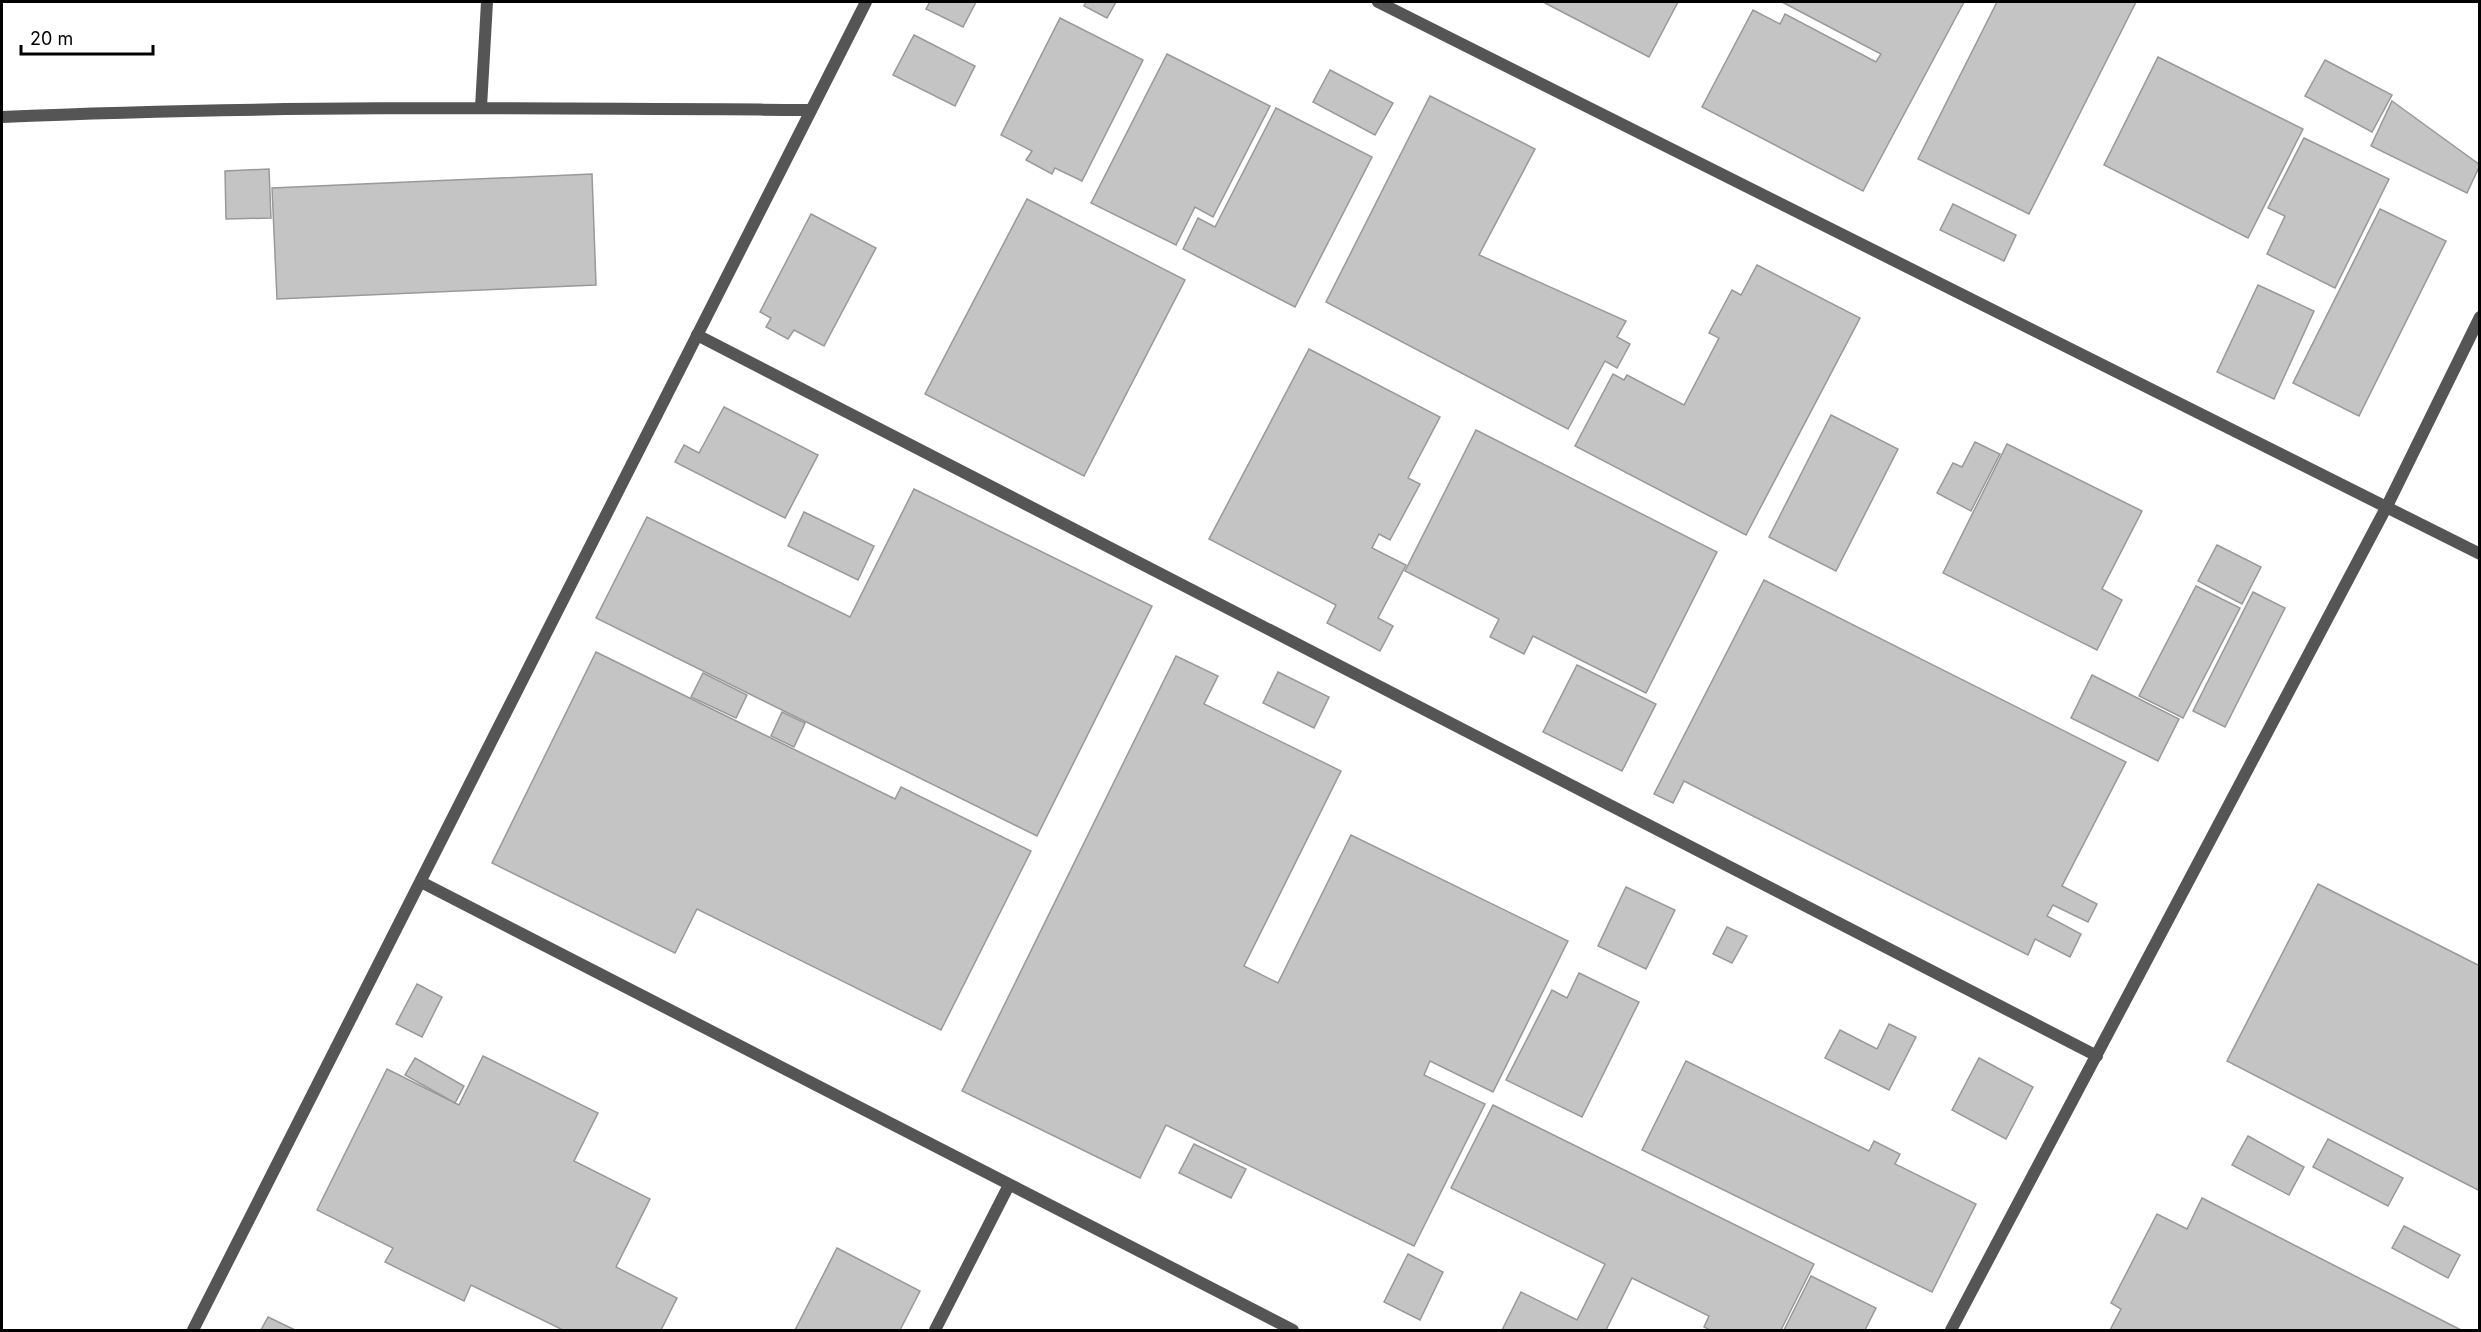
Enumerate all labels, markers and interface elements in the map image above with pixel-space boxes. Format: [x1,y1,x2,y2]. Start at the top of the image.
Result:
scale bar [21,18,153,56]
text: 20 m [30,28,73,49]

